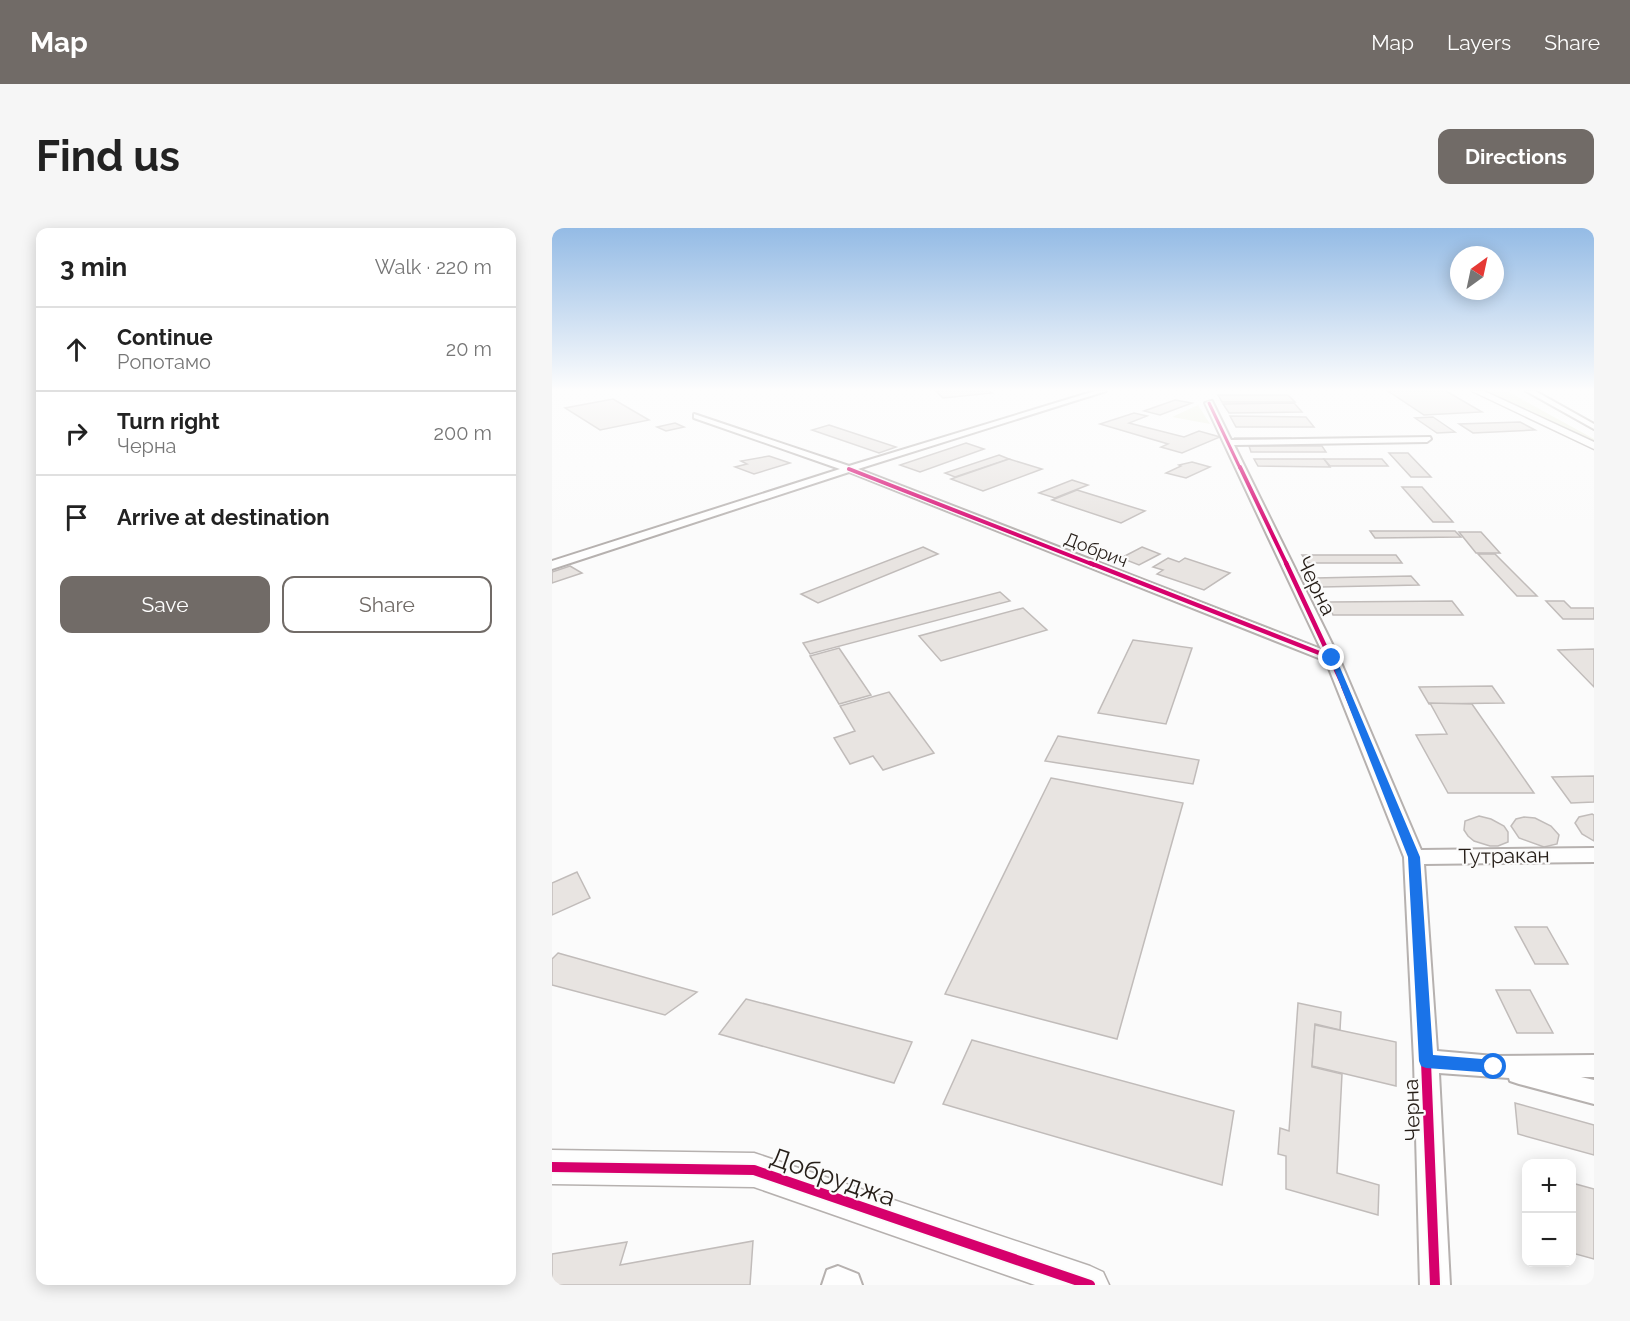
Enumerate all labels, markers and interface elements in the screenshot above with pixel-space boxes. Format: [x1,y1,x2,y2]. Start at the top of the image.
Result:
text: Map [30,26,88,59]
text: Map [1371,30,1414,55]
text: Layers [1447,30,1511,55]
text: Share [1544,30,1600,55]
button: Directions [1438,129,1594,184]
text: Find us [36,132,180,181]
north arrow [1450,246,1504,300]
text: 3 min [60,252,127,282]
text: Walk · 220 m [375,255,492,279]
text: Continue [117,324,213,350]
icon: ahead [60,333,93,366]
text: 20 m [446,337,492,361]
text: Ропотамо [117,350,211,374]
text: Turn right [117,408,220,434]
icon: right [60,417,93,450]
text: 200 m [434,421,492,445]
text: Черна [117,434,177,458]
icon: arrive [60,501,93,534]
text: Arrive at destination [117,504,330,530]
street label: Добрич [1061,528,1131,571]
street label: Черна [1292,552,1341,619]
button: Save [60,576,270,633]
button: Share [282,576,492,633]
route end [1318,644,1344,670]
street label: Тутракан [1458,842,1550,869]
route start [1480,1053,1506,1079]
street label: Черна [1398,1078,1425,1142]
street label: Добруджа [767,1142,899,1212]
map controls [1522,1159,1576,1267]
button: + [1522,1159,1576,1213]
button: − [1522,1213,1576,1267]

